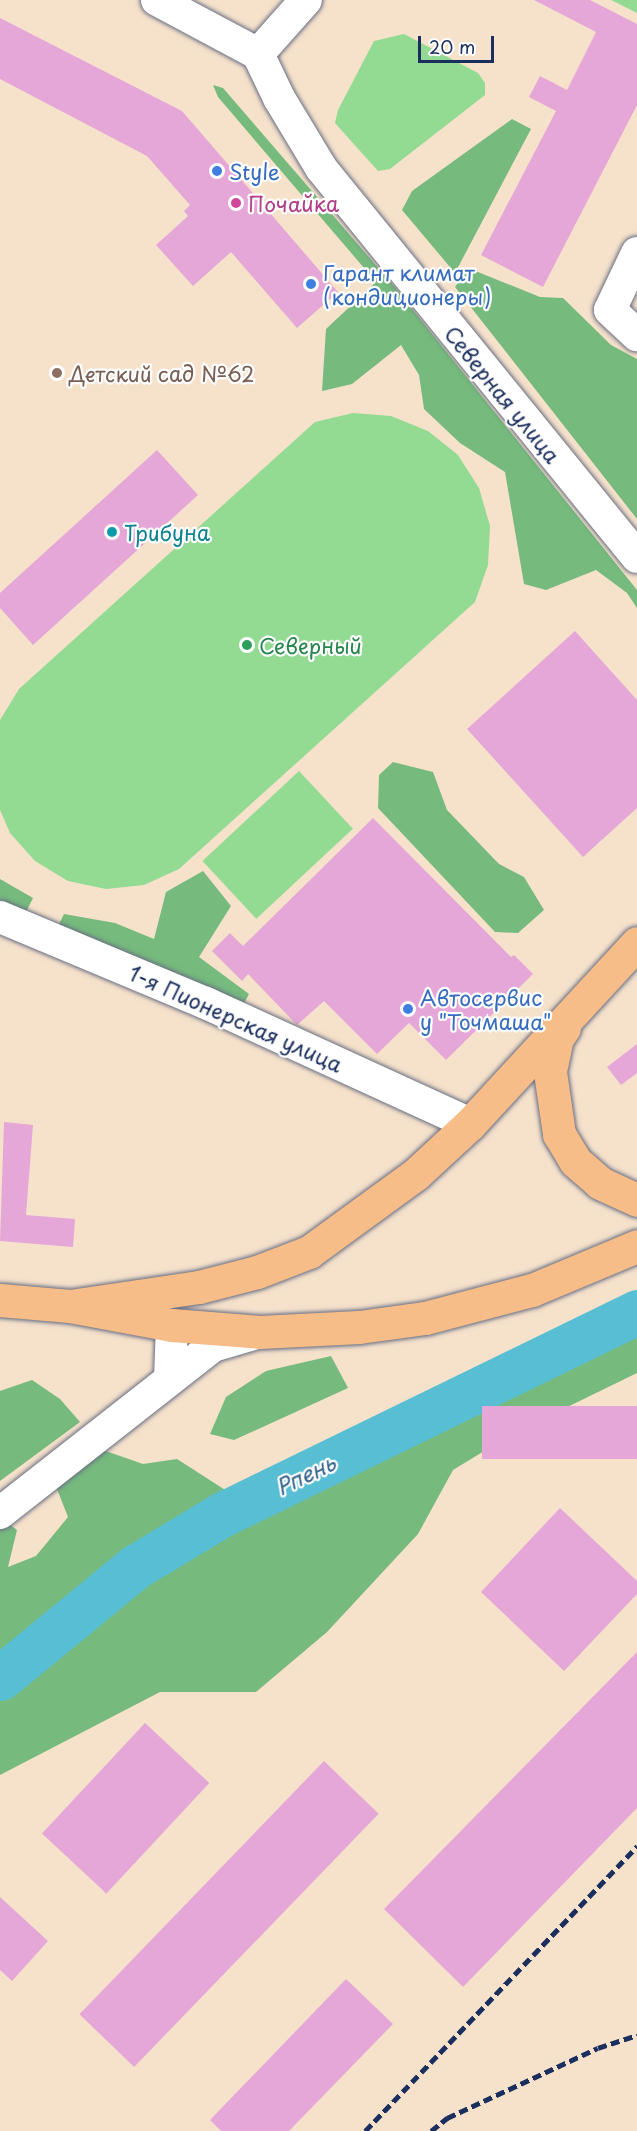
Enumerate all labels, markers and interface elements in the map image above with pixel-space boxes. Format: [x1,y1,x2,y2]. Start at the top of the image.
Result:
scale bar [421,24,498,62]
text: 20 m [429,33,475,60]
place label: Style [229,158,280,184]
marker: Style [210,164,224,178]
place label: Почайка [248,190,339,216]
marker: Почайка [229,196,243,210]
place label: Гарант климат (кондиционеры) [323,259,491,309]
marker: Гарант климат (кондиционеры) [304,277,318,291]
street label: Северная улица [440,320,566,468]
place label: Детский сад №62 [69,360,256,386]
marker: Детский сад №62 [50,366,64,380]
place label: Трибуна [124,519,210,545]
marker: Трибуна [105,525,119,539]
place label: Северный [259,632,362,658]
marker: Северный [240,638,254,652]
street label: 1-я Пионерская улица [125,959,347,1077]
place label: Автосервис у "Точмаша" [420,984,552,1034]
marker: Автосервис у "Точмаша" [401,1002,415,1016]
water label: Рпень [271,1448,339,1500]

